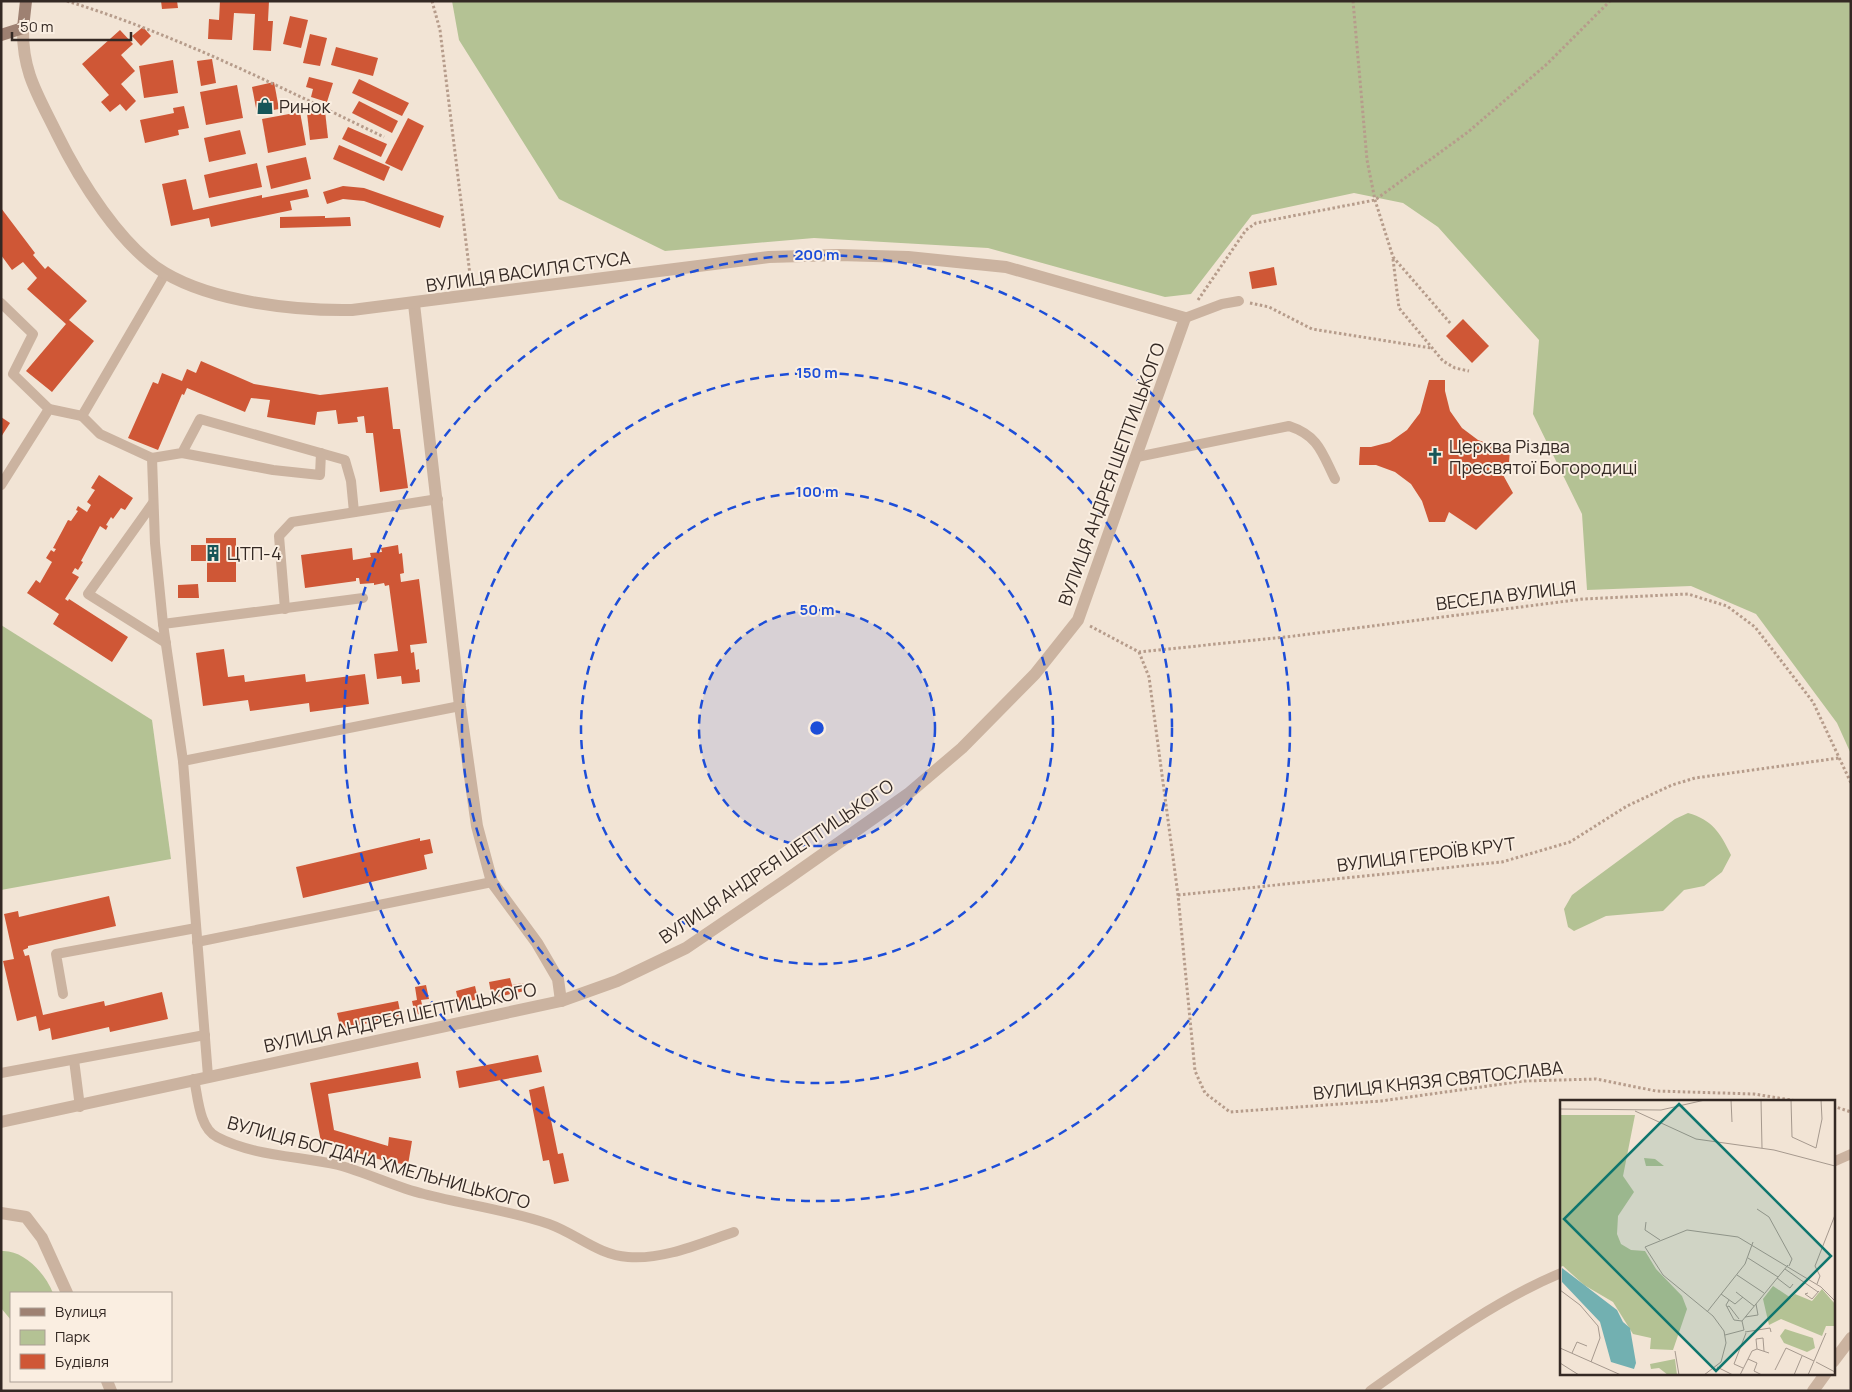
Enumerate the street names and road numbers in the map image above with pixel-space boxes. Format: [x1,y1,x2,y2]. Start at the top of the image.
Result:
street label: ВУЛИЦЯ ВАСИЛЯ СТУСА [424,245,632,297]
street label: ВУЛИЦЯ АНДРЕЯ ШЕПТИЦЬКОГО [1052,339,1170,609]
street label: ВЕСЕЛА ВУЛИЦЯ [1435,574,1577,616]
street label: ВУЛИЦЯ АНДРЕЯ ШЕПТИЦЬКОГО [654,773,898,949]
street label: ВУЛИЦЯ ГЕРОЇВ КРУТ [1335,831,1517,877]
street label: ВУЛИЦЯ АНДРЕЯ ШЕПТИЦЬКОГО [262,976,538,1058]
street label: ВУЛИЦЯ КНЯЗЯ СВЯТОСЛАВА [1312,1055,1565,1105]
street label: ВУЛИЦЯ БОГДАНА ХМЕЛЬНИЦЬКОГО [225,1110,533,1214]

